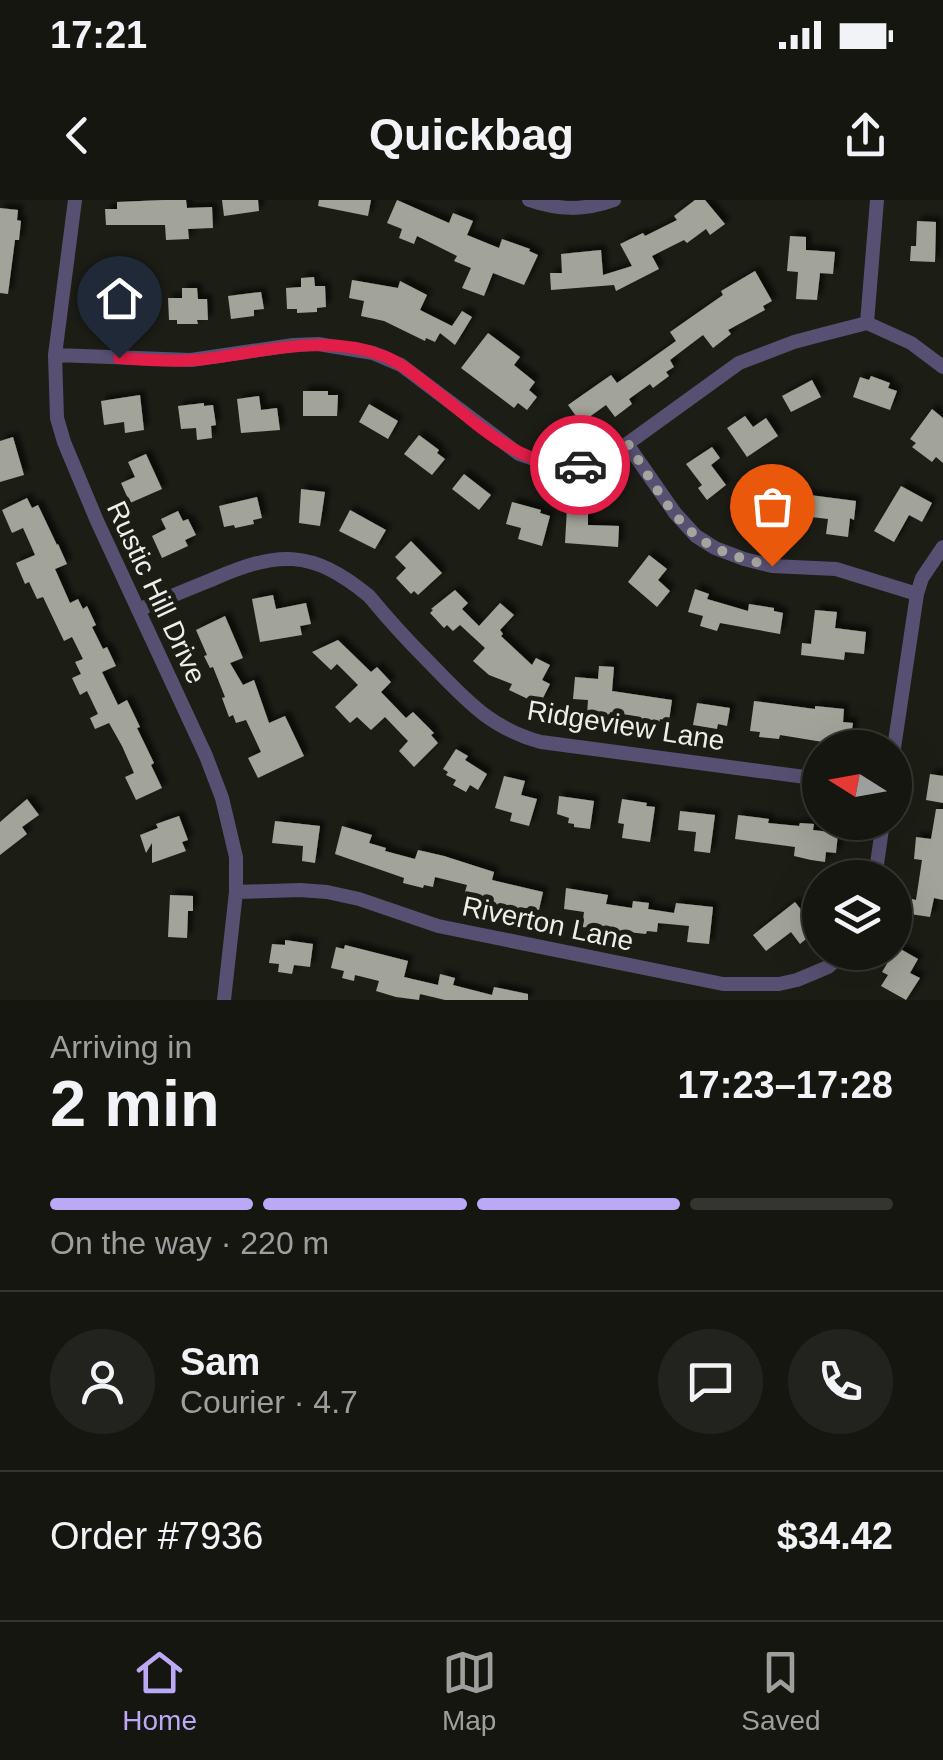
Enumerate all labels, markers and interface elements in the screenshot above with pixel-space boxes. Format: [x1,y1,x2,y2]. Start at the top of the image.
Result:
text: 17:21 [50,14,147,56]
icon: back [50,108,105,163]
icon: share [838,108,893,163]
text: Quickbag [369,109,574,160]
pin [77,256,162,359]
icon: home [92,271,147,326]
courier [530,415,630,515]
icon: car [553,438,608,493]
pin [730,464,815,567]
icon: bag [745,479,800,534]
street label: Rustic Hill Drive [101,496,212,688]
street label: Ridgeview Lane [525,695,727,756]
north arrow [802,730,912,840]
map controls [802,730,912,970]
button: layers [802,860,912,970]
street label: Riverton Lane [459,890,636,957]
text: Arriving in [50,1029,192,1065]
text: 17:23–17:28 [677,1064,893,1106]
text: 2 min [50,1067,220,1140]
text: On the way · 220 m [50,1225,329,1261]
button: person [50,1329,155,1434]
button: chat [658,1329,763,1434]
button: phone [788,1329,893,1434]
text: Sam [180,1341,260,1383]
text: Courier · 4.7 [180,1384,358,1420]
text: Order #7936 [50,1515,263,1557]
text: $34.42 [777,1515,893,1557]
tab: Home [122,1645,197,1737]
tab: Map [442,1645,497,1737]
tab: Saved [741,1645,821,1737]

